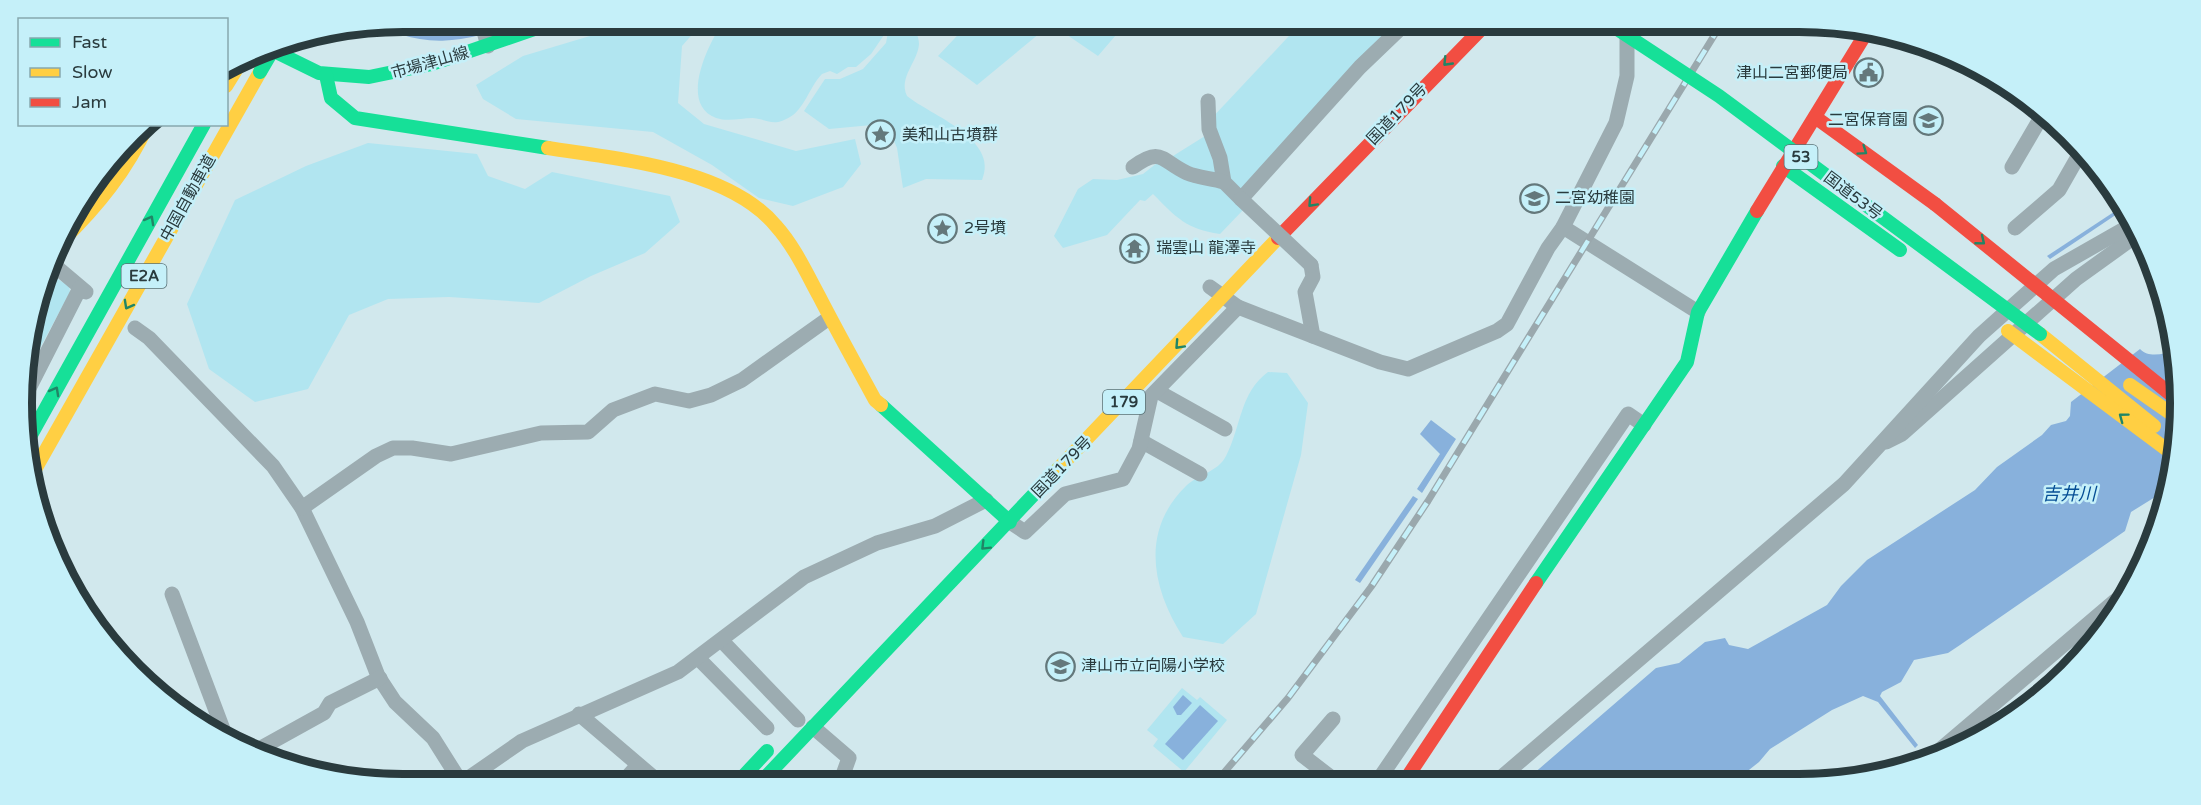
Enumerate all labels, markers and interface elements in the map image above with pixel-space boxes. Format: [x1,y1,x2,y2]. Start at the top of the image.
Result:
legend [18,18,228,126]
text: Fast [72,31,107,53]
street label: 市場津山線 [389,42,471,84]
one-way arrow [1443,55,1454,65]
public building icon: 津山二宮郵便局 [1853,57,1885,89]
text: Slow [72,61,113,83]
place label: 津山二宮郵便局 [1736,63,1848,83]
street label: 国道179号 [1363,79,1431,149]
text: Jam [72,91,107,113]
school or university icon: 二宮保育園 [1913,104,1945,136]
place label: 二宮保育園 [1828,110,1908,130]
place icon: 美和山古墳群 [865,119,897,151]
place label: 美和山古墳群 [902,125,998,145]
one-way arrow [1856,144,1867,155]
road number: 53 [1784,145,1818,169]
street label: 中国自動車道 [156,151,220,245]
street label: 国道53号 [1820,168,1886,224]
school or university icon: 二宮幼稚園 [1518,182,1550,214]
place label: 二宮幼稚園 [1555,188,1635,208]
one-way arrow [1308,196,1319,206]
place icon: 2号墳 [927,212,959,244]
one-way arrow [143,216,154,226]
place label: 2号墳 [964,218,1006,238]
temple icon: 瑞雲山 龍澤寺 [1119,232,1151,264]
one-way arrow [1974,233,1985,244]
place label: 瑞雲山 龍澤寺 [1156,238,1256,258]
road number: E2A [122,264,166,288]
one-way arrow [124,299,135,310]
one-way arrow [1175,338,1186,349]
one-way arrow [48,387,60,397]
road number: 179 [1103,390,1145,414]
one-way arrow [2119,413,2130,424]
street label: 国道179号 [1028,432,1096,502]
water label: 吉井川 [2042,483,2098,505]
one-way arrow [982,539,993,550]
school or university icon: 津山市立向陽小学校 [1044,650,1076,682]
place label: 津山市立向陽小学校 [1081,656,1225,676]

